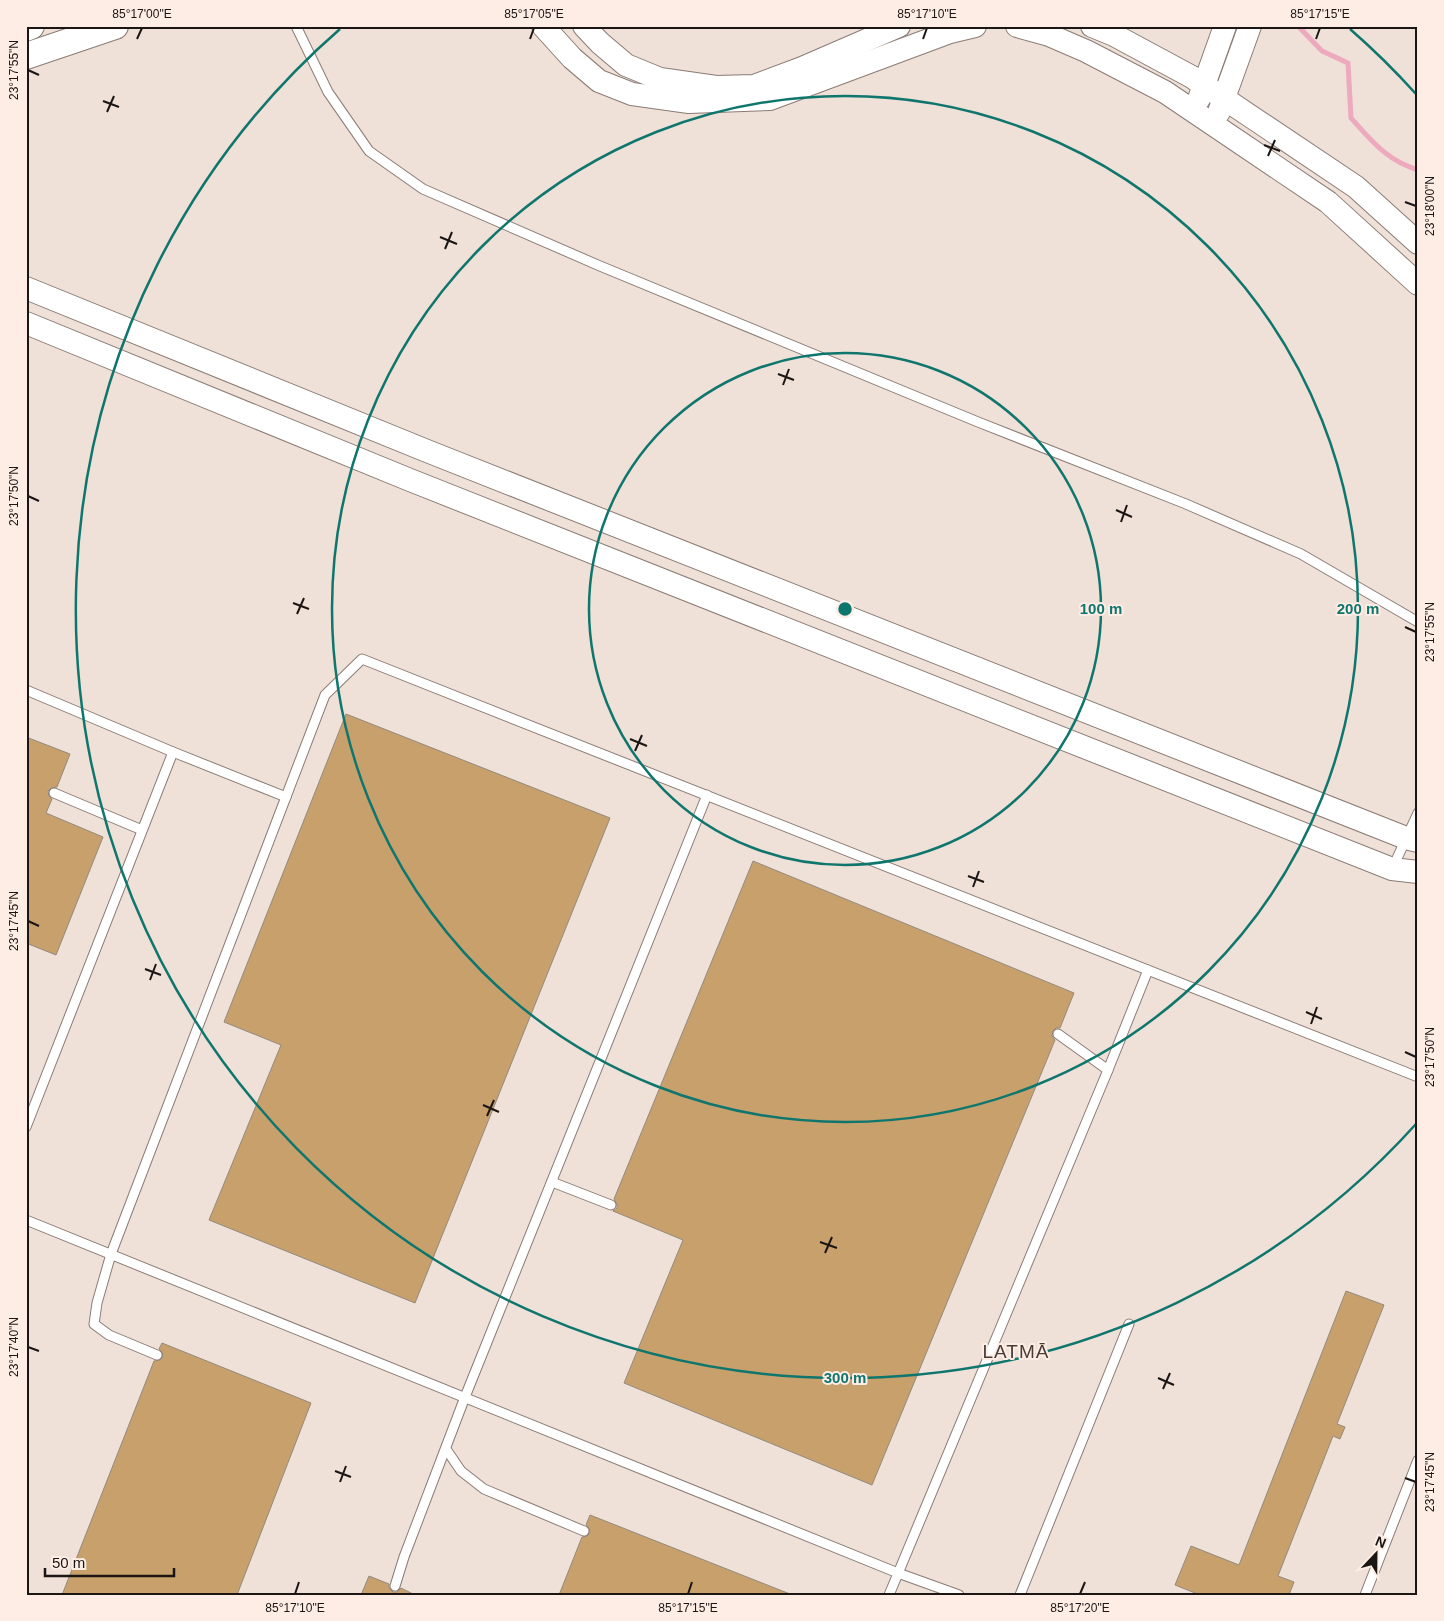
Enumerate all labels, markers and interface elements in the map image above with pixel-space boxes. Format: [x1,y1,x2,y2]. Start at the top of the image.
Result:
text: 85°17'00"E [112,7,172,21]
text: 85°17'05"E [504,7,564,21]
text: 85°17'10"E [897,7,957,21]
text: 85°17'15"E [1290,7,1350,21]
text: 23°17'55"N [7,40,21,100]
text: 23°18'00"N [1423,176,1437,236]
text: 23°17'50"N [7,466,21,526]
centre of rings [836,600,854,618]
text: 100 m [1080,600,1122,617]
text: 200 m [1337,600,1379,617]
text: 23°17'55"N [1423,602,1437,662]
text: 23°17'45"N [7,891,21,951]
text: 23°17'50"N [1423,1027,1437,1087]
text: 23°17'40"N [7,1317,21,1377]
district label: LATMĀ [983,1341,1049,1362]
text: 300 m [824,1369,866,1386]
text: 23°17'45"N [1423,1452,1437,1512]
north arrow [1352,1528,1402,1578]
text: N [1373,1533,1389,1551]
scale bar [45,1546,174,1578]
text: 50 m [52,1554,85,1571]
text: 85°17'10"E [265,1601,325,1615]
text: 85°17'15"E [658,1601,718,1615]
text: 85°17'20"E [1050,1601,1110,1615]

